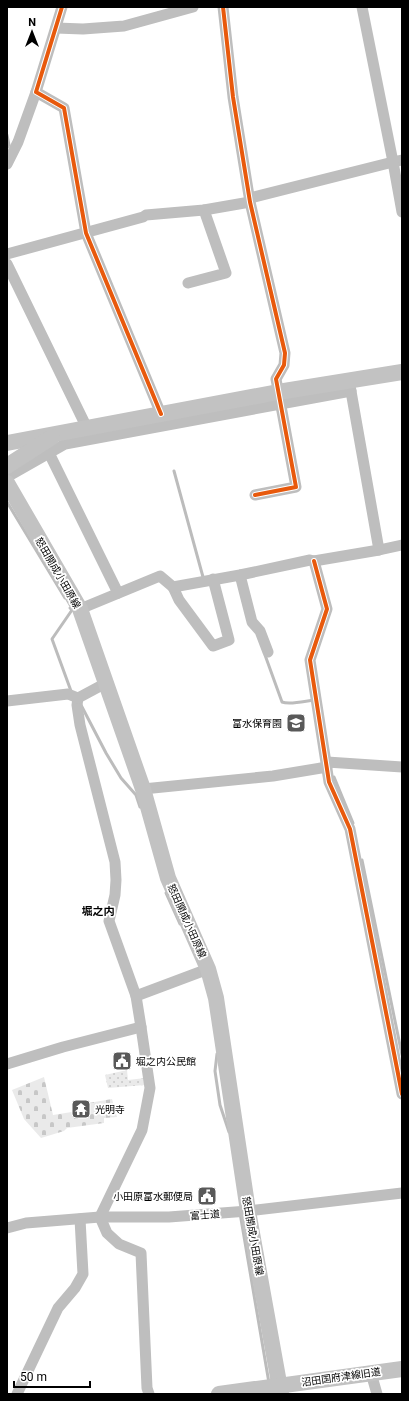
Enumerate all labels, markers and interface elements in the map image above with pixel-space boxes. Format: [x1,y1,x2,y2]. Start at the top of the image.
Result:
north arrow [12,12,52,52]
text: N [28,16,36,29]
street label: 怒田開成小田原線 [33,536,83,610]
school or university icon: 富水保育園 [285,712,307,734]
place label: 富水保育園 [232,718,282,729]
street label: 怒田開成小田原線 [166,882,208,960]
district label: 堀之内 [82,905,115,918]
public building icon: 堀之内公民館 [111,1050,133,1072]
place label: 堀之内公民館 [136,1056,196,1067]
temple icon: 光明寺 [70,1098,92,1120]
place label: 光明寺 [95,1104,125,1115]
public building icon: 小田原富水郵便局 [196,1185,218,1207]
place label: 小田原富水郵便局 [113,1191,193,1202]
street label: 怒田開成小田原線 [241,1196,265,1276]
street label: 富士道 [190,1208,220,1222]
scale bar [14,1363,90,1389]
street label: 沼田国府津線旧道 [301,1366,381,1388]
text: 50 m [20,1370,47,1384]

